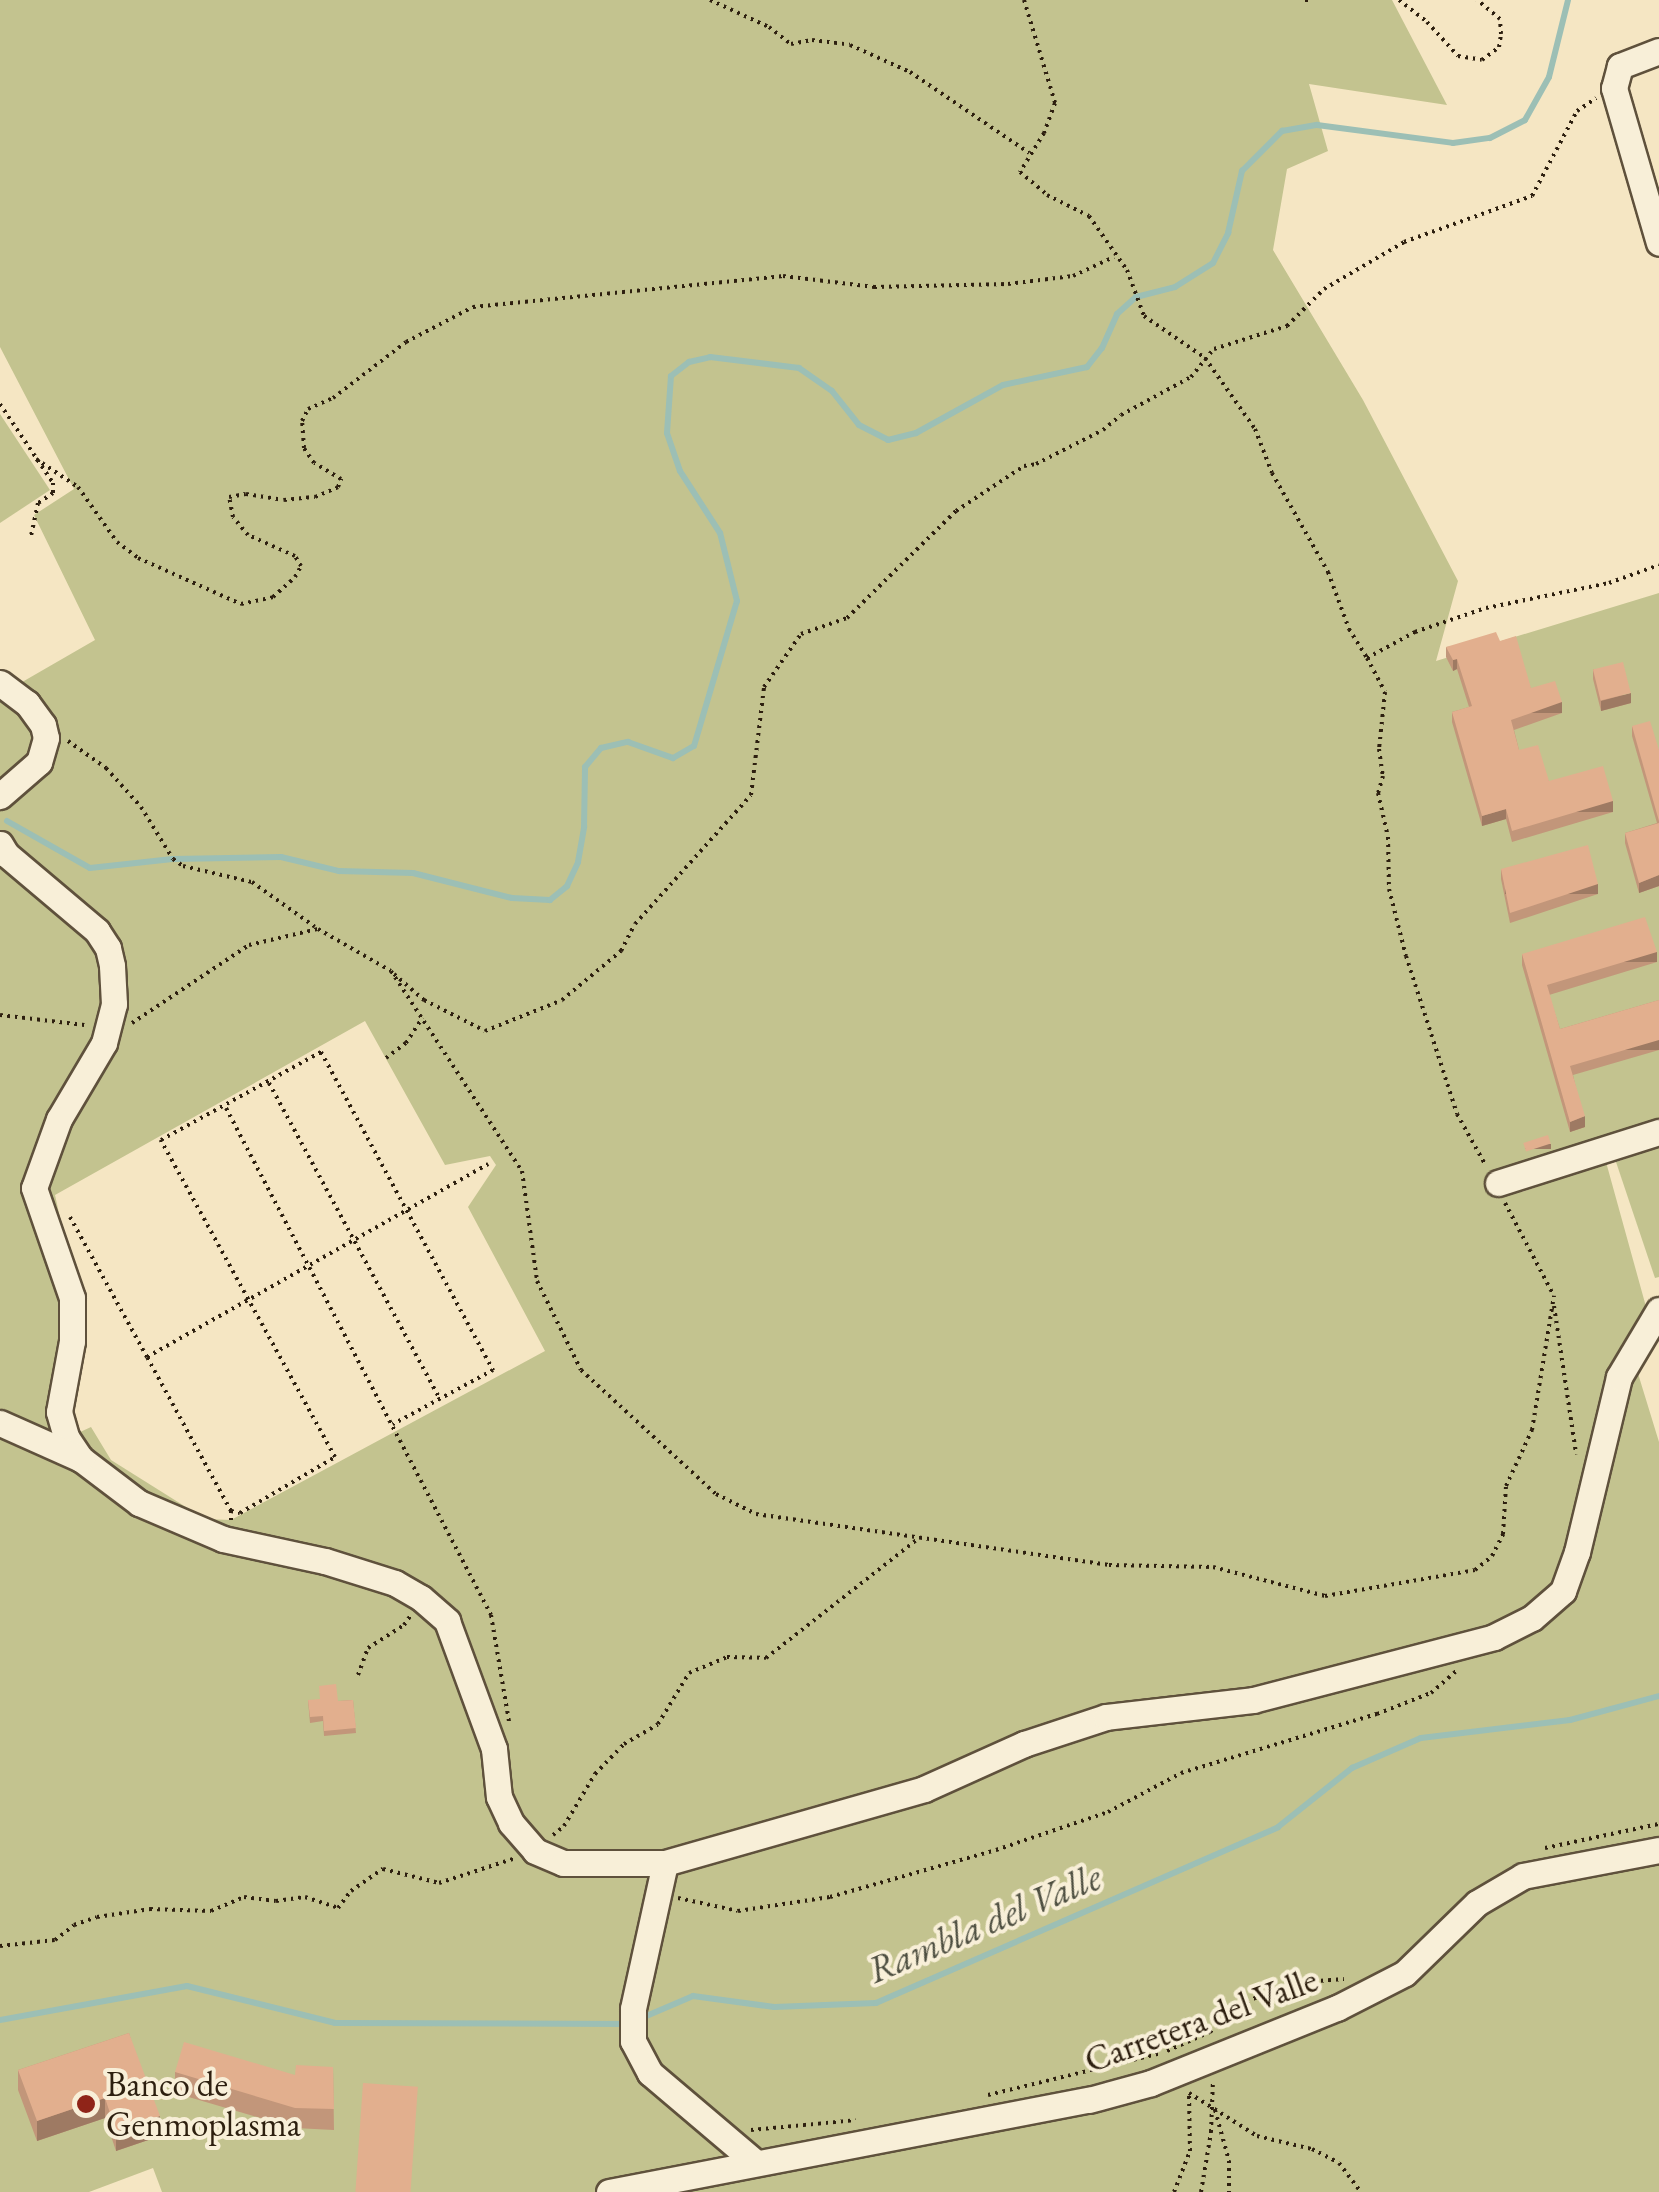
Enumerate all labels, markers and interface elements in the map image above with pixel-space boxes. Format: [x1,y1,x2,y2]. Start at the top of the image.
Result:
water label: Rambla del Valle [860,1853,1108,1993]
street label: Carretera del Valle [1079,1958,1323,2082]
place label: Banco de Genmoplasma [106,2063,301,2145]
marker: Banco de Genmoplasma [75,2093,97,2115]

